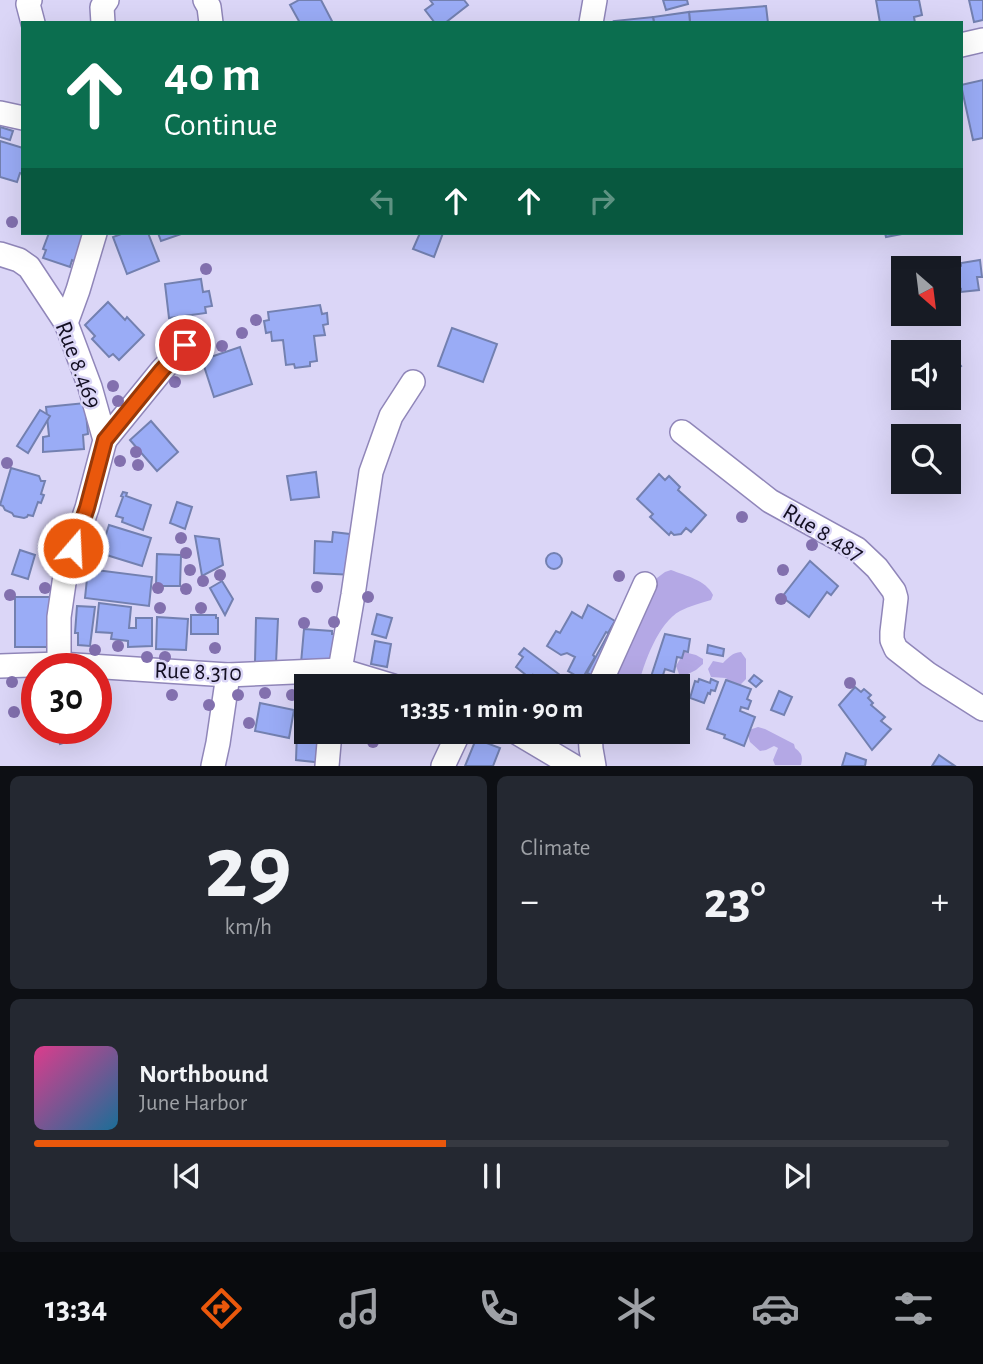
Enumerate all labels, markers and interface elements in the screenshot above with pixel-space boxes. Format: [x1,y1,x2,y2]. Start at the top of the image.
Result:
icon: ahead [49,49,140,140]
text: 40 m [164,51,261,100]
text: Continue [164,109,277,141]
icon: left [364,182,402,220]
icon: ahead [437,182,475,220]
icon: ahead [510,182,548,220]
icon: right [583,182,621,220]
north arrow [891,256,961,326]
map controls [891,256,961,494]
pin [155,315,215,375]
street label: Rue 8.469 [50,318,106,412]
icon: arrive [166,326,204,364]
button: sound [891,340,961,410]
button: search [891,424,961,494]
street label: Rue 8.487 [778,500,868,566]
position arrow [36,511,110,585]
speed limit sign: 30 [21,653,112,744]
street label: Rue 8.310 [154,658,242,686]
text: 13:35 · 1 min · 90 m [401,696,583,722]
text: 29 [205,823,292,914]
text: Climate [521,837,590,860]
text: 23° [704,875,766,927]
text: − [521,883,539,921]
text: + [931,883,949,921]
text: km/h [225,916,272,939]
text: Northbound [139,1061,268,1087]
text: June Harbor [139,1092,247,1115]
icon: previous [168,1157,206,1195]
icon: pause [473,1157,511,1195]
icon: next [778,1157,816,1195]
icon: directions [197,1284,246,1333]
icon: music [335,1284,384,1333]
icon: phone [474,1284,523,1333]
icon: climate [612,1284,661,1333]
icon: car [751,1284,800,1333]
icon: filters [889,1284,938,1333]
text: 13:34 [45,1292,107,1324]

